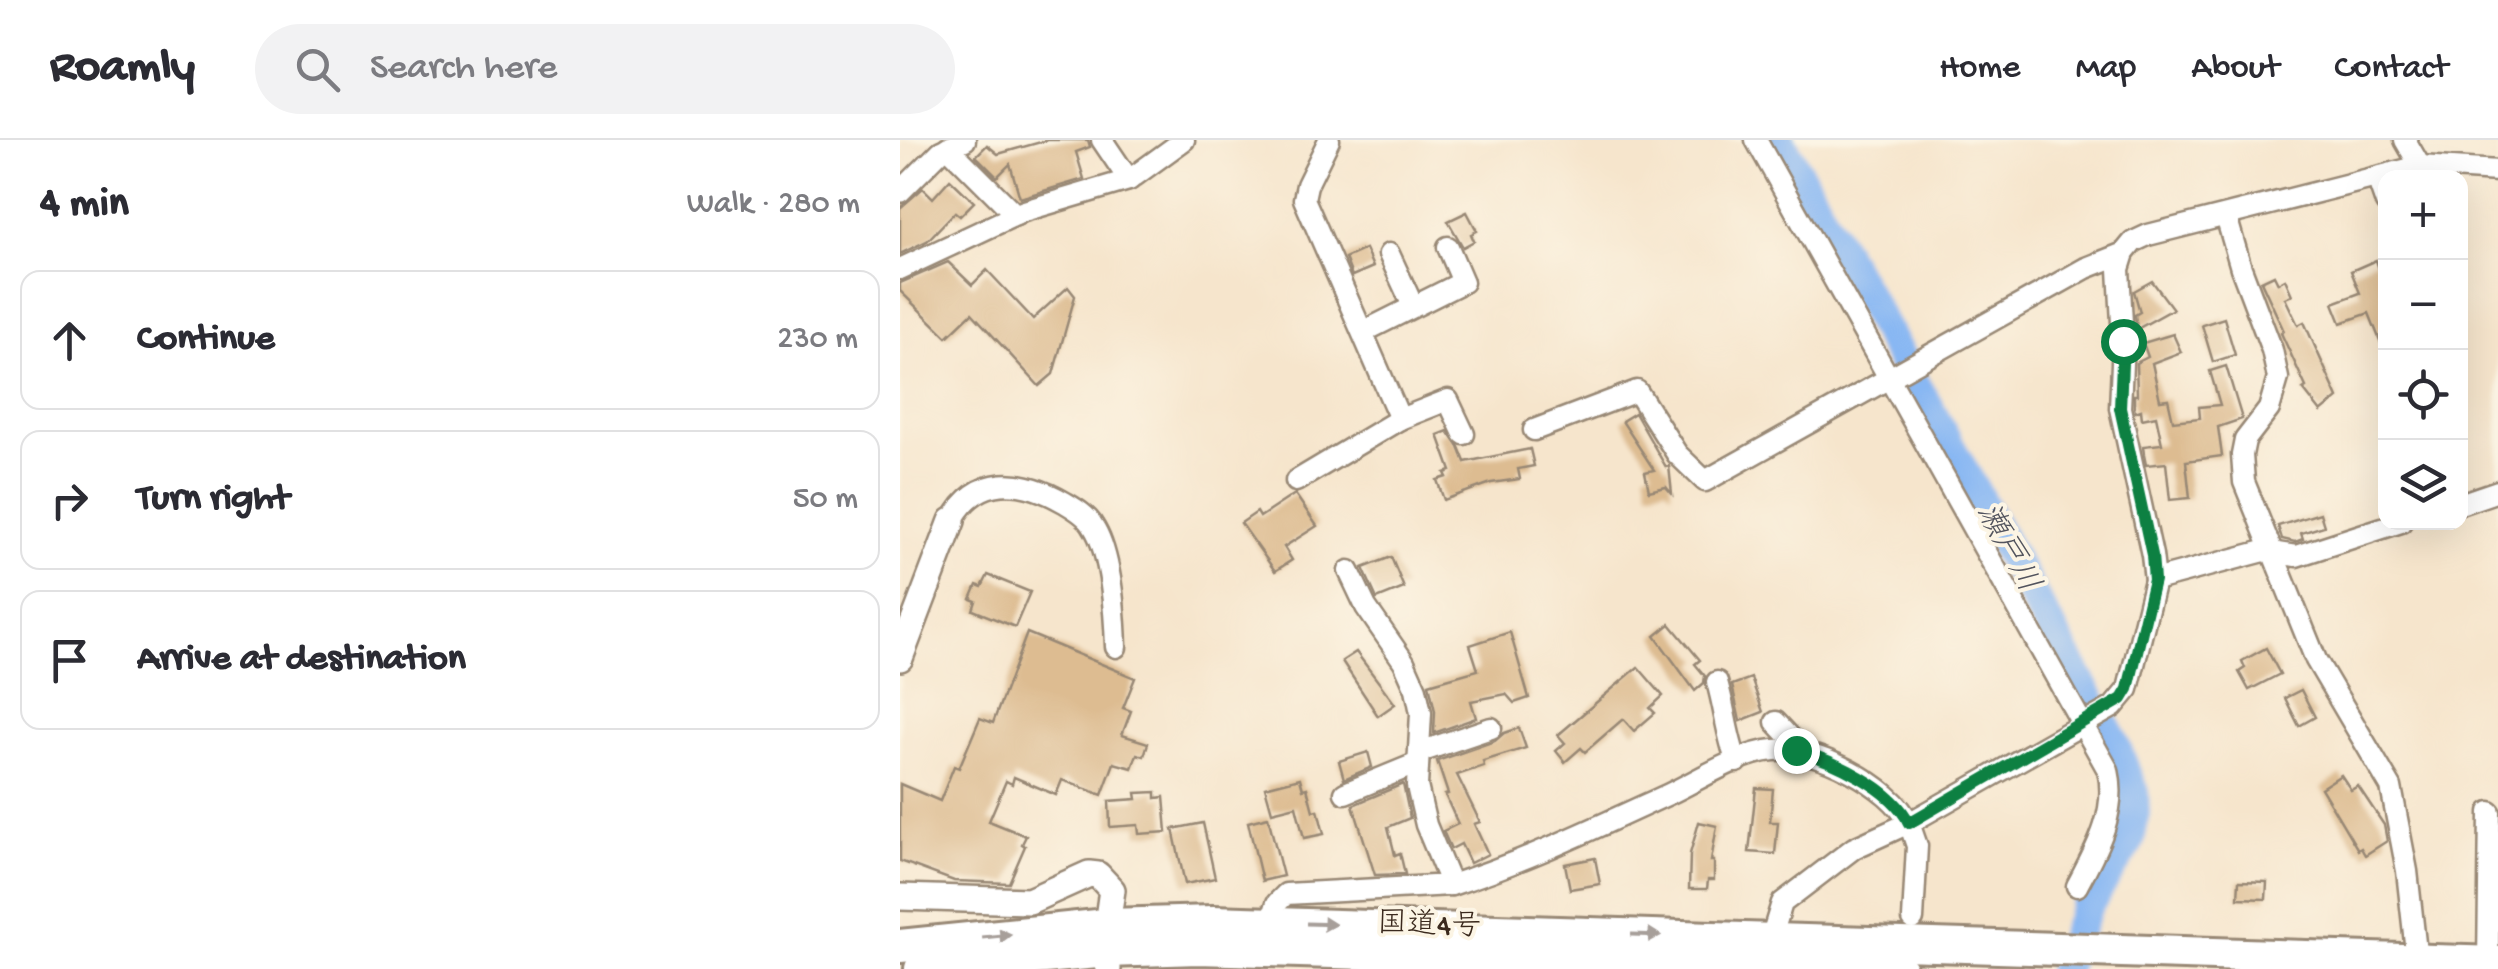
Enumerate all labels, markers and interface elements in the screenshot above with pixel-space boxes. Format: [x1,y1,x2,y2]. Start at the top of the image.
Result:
search box [255,24,955,114]
text: Roamly [50,41,195,98]
icon: search [290,42,345,97]
text: Search here [370,47,557,91]
text: Home [1939,49,2020,90]
text: Map [2075,49,2136,90]
text: About [2191,49,2279,90]
text: Contact [2334,49,2448,90]
map controls [2378,170,2468,530]
button: + [2378,170,2468,260]
text: 4 min [40,181,129,230]
text: Walk · 280 m [687,186,860,224]
button: − [2378,260,2468,350]
icon: ahead [42,313,97,368]
text: Continue [137,318,275,362]
route start [2101,319,2147,365]
text: 230 m [777,321,858,359]
button: locate [2378,350,2468,440]
button: layers [2378,440,2468,530]
icon: right [42,473,97,528]
text: Turn right [137,478,289,522]
text: 50 m [793,481,858,519]
water label: 瀬戸川 [1966,497,2047,600]
icon: arrive [42,633,97,688]
text: Arrive at destination [137,638,466,682]
route end [1774,728,1820,774]
street label: 国道4号 [1376,907,1482,946]
one-way arrow [1306,916,1338,932]
one-way arrow [982,928,1013,944]
one-way arrow [1631,928,1663,944]

